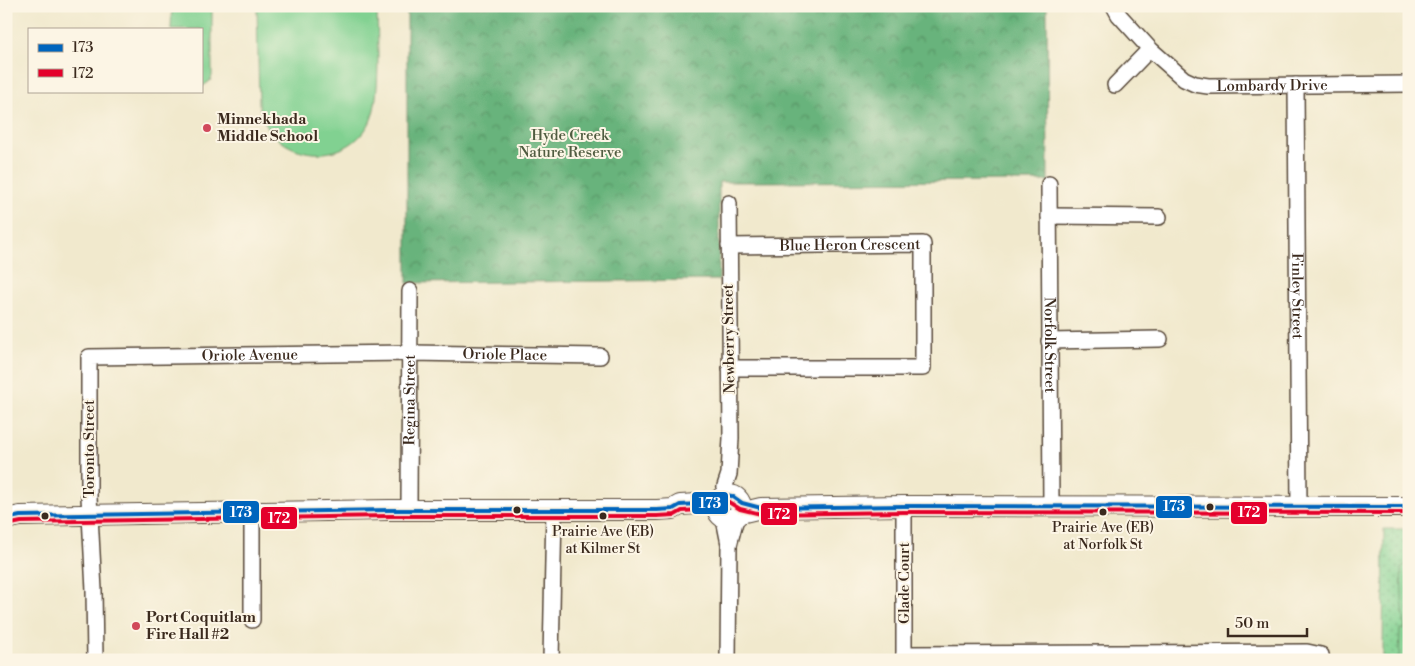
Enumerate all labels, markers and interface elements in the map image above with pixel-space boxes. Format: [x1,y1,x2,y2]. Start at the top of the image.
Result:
legend [28,28,202,92]
text: 173 [72,38,93,57]
text: 172 [72,64,94,83]
street label: Lombardy Drive [1216,75,1328,95]
place label: Minnekhada Middle School [217,110,318,146]
marker: Minnekhada Middle School [201,122,213,134]
park label: Hyde Creek Nature Reserve [518,126,622,162]
street label: Blue Heron Crescent [778,235,921,255]
street label: Finley Street [1288,253,1307,340]
street label: Newberry Street [719,283,739,394]
street label: Norfolk Street [1040,297,1060,394]
street label: Oriole Place [462,344,547,365]
street label: Oriole Avenue [201,345,298,365]
street label: Regina Street [400,354,419,446]
street label: Toronto Street [80,399,99,498]
line badge: 173 [691,491,729,515]
text: 173 [699,495,721,513]
line badge: 173 [1155,495,1193,519]
text: 173 [1163,498,1185,516]
line badge: 173 [222,500,260,524]
line badge: 172 [1230,501,1268,525]
line badge: 172 [760,502,798,526]
unlabelled marker [1205,502,1215,512]
text: 173 [230,504,252,522]
text: 172 [1238,504,1261,522]
unlabelled marker [512,505,522,515]
line badge: 172 [260,506,298,530]
text: 172 [768,506,791,524]
marker: Prairie Ave (EB) at Norfolk St [1098,507,1108,517]
text: 172 [268,510,291,528]
unlabelled marker [40,511,50,521]
marker: Prairie Ave (EB) at Kilmer St [598,511,608,521]
place label: Prairie Ave (EB) at Norfolk St [1052,519,1154,554]
place label: Prairie Ave (EB) at Kilmer St [552,523,654,558]
street label: Glade Court [895,541,914,624]
scale bar [1228,606,1306,638]
place label: Port Coquitlam Fire Hall #2 [146,608,256,644]
text: 50 m [1235,614,1269,633]
marker: Port Coquitlam Fire Hall #2 [130,620,142,632]

